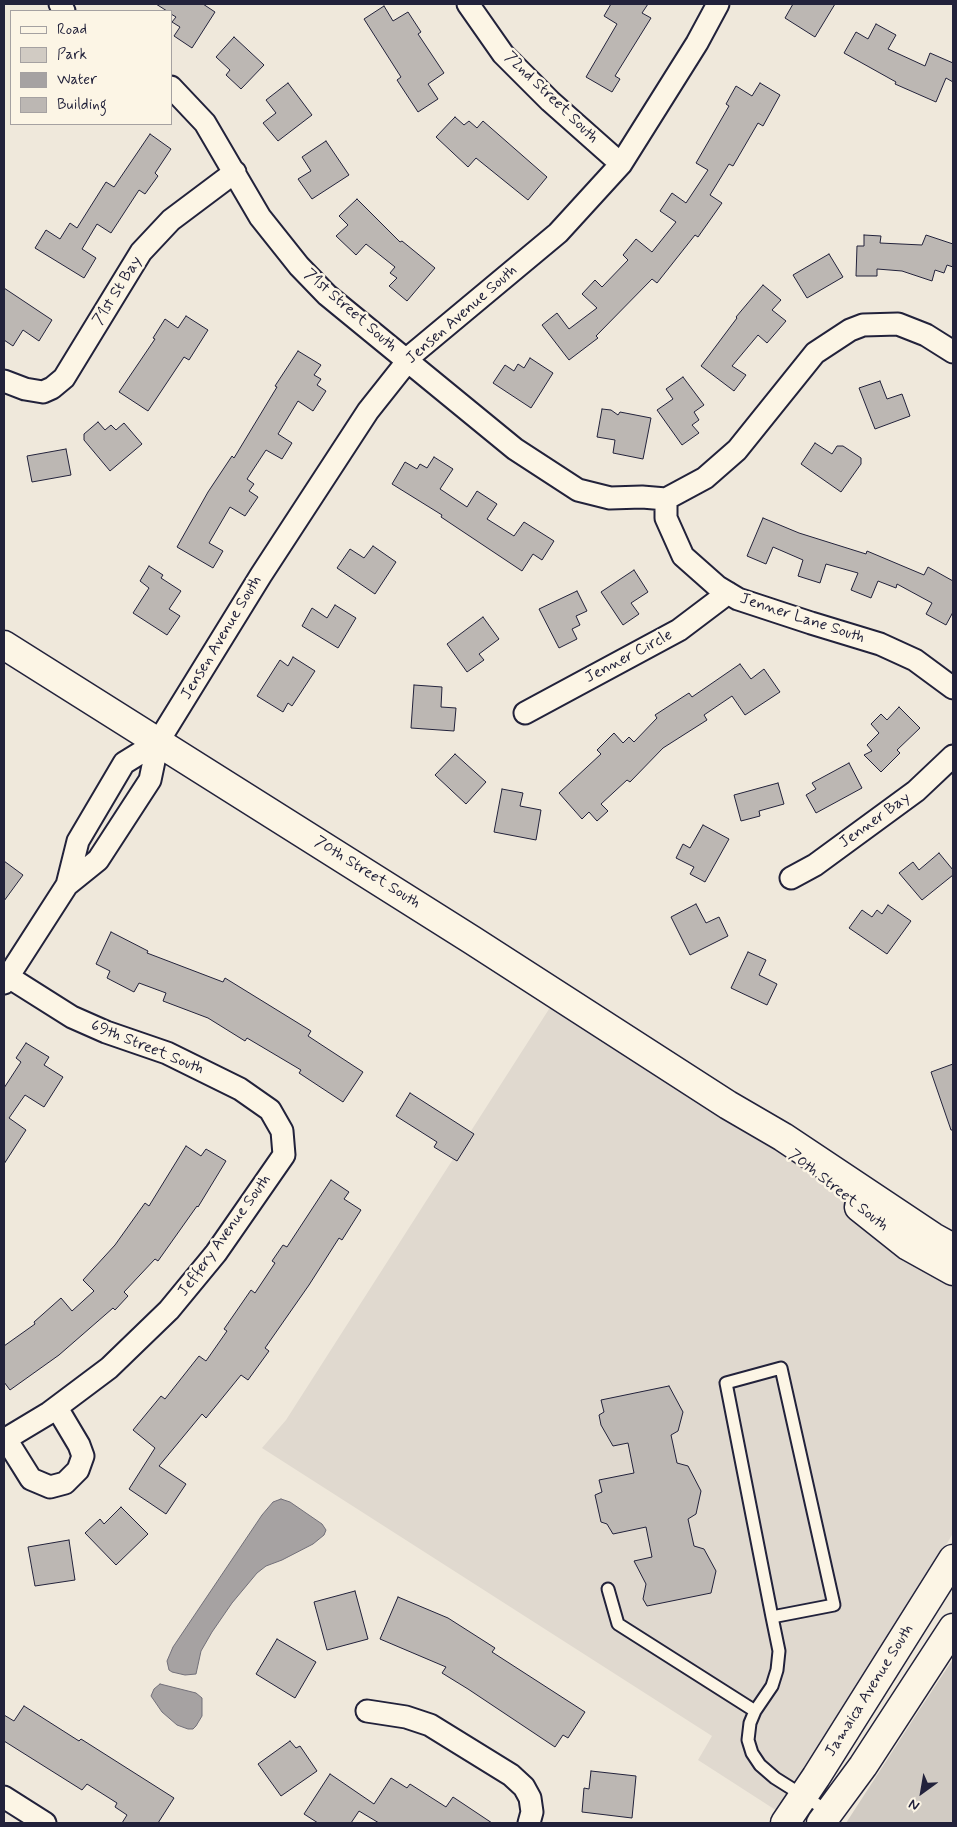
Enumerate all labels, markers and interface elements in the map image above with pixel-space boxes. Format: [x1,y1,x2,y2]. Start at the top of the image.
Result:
legend [10,10,172,125]
text: Road [57,20,87,40]
text: Park [57,45,87,65]
street label: 72nd Street South [500,48,602,148]
text: Water [57,70,97,90]
text: Building [57,95,107,115]
street label: 71st St Bay [89,253,147,329]
street label: Jensen Avenue South [402,261,522,369]
street label: 71st Street South [300,265,400,357]
street label: Jensen Avenue South [177,573,267,703]
street label: Jenner Lane South [737,590,867,648]
street label: Jenner Circle [582,626,676,688]
street label: Jenner Bay [836,789,914,853]
street label: 70th Street South [310,833,424,913]
street label: 69th Street South [88,1017,206,1079]
street label: 70th Street South [784,1146,892,1236]
street label: Jeffery Avenue South [174,1171,276,1301]
street label: Jamaica Avenue South [821,1621,919,1761]
north arrow [897,1767,947,1817]
text: N [905,1795,923,1815]

